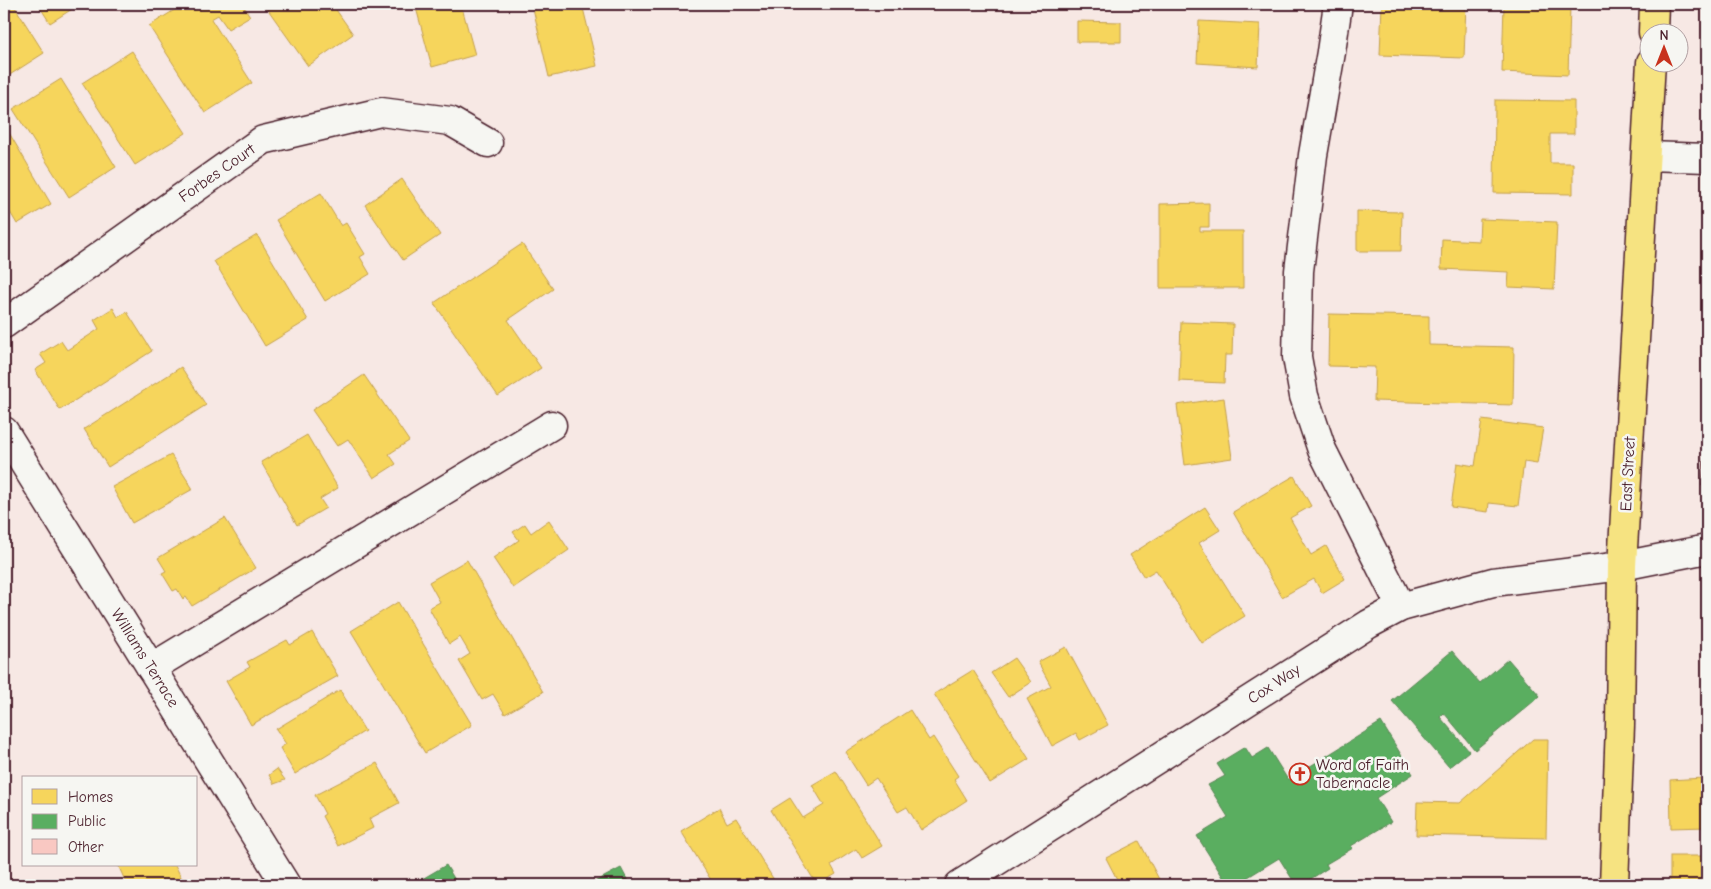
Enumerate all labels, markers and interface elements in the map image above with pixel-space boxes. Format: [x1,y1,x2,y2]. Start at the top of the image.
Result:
north arrow [1638,22,1688,72]
text: N [1659,27,1669,44]
street label: Forbes Court [175,140,259,206]
street label: East Street [1617,436,1639,512]
street label: Williams Terrace [107,605,183,711]
street label: Cox Way [1244,660,1304,708]
place label: Word of Faith Tabernacle [1316,756,1409,792]
church icon: Word of Faith Tabernacle [1288,762,1312,786]
legend [22,776,198,866]
text: Homes [68,788,113,806]
text: Public [68,812,106,830]
text: Other [68,838,103,856]

